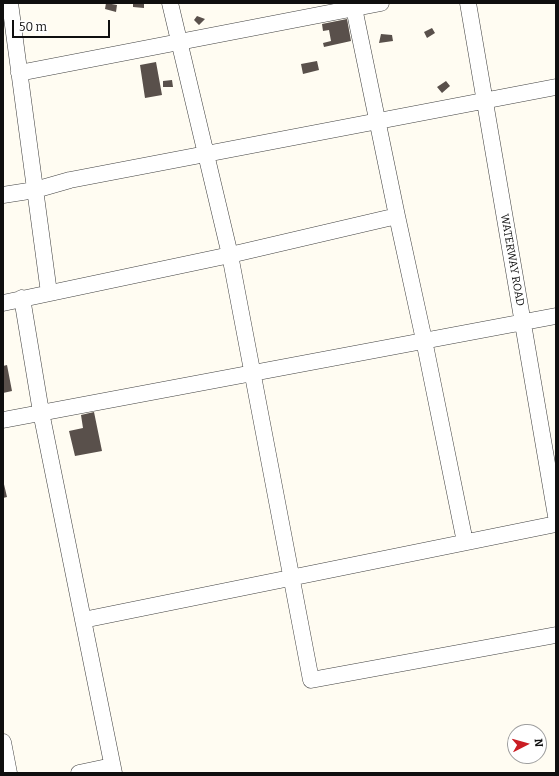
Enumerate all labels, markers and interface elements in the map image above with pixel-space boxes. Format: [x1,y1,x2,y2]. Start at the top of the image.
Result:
scale bar [14,12,112,38]
text: 50 m [19,20,47,34]
street label: WATERWAY ROAD [497,213,527,307]
north arrow [507,724,547,764]
text: N [532,738,545,748]

